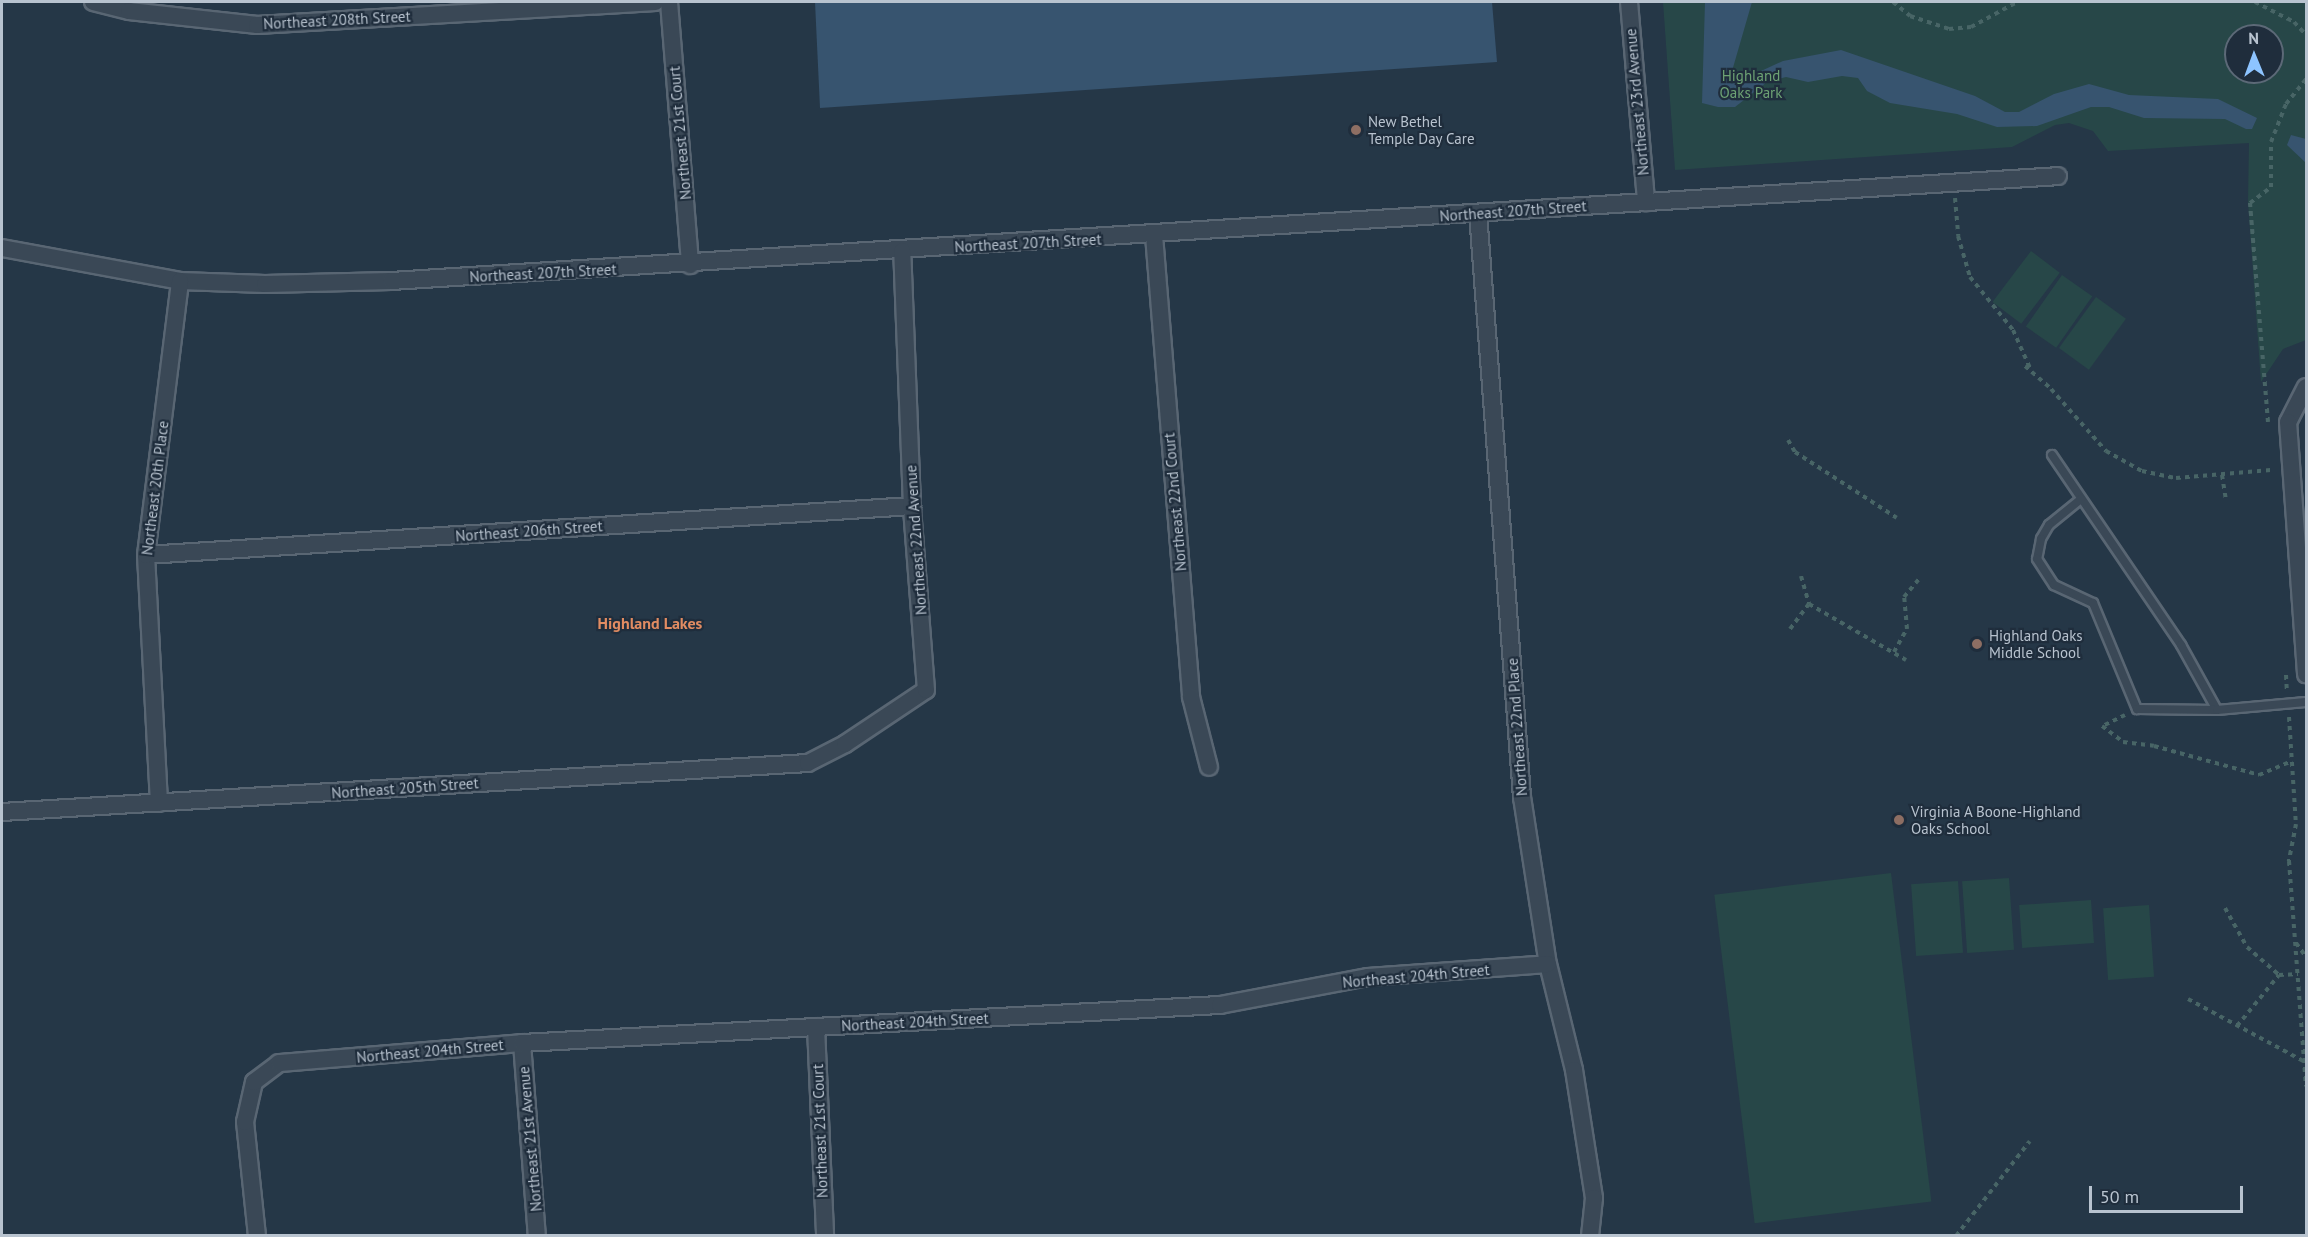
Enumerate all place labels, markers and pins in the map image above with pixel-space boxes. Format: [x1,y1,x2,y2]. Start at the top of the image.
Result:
place label: New Bethel Temple Day Care [1368,112,1475,147]
marker: New Bethel Temple Day Care [1349,123,1363,137]
place label: Highland Oaks Middle School [1989,626,2083,661]
marker: Highland Oaks Middle School [1970,637,1984,651]
place label: Virginia A Boone-Highland Oaks School [1911,802,2082,837]
marker: Virginia A Boone-Highland Oaks School [1892,813,1906,827]

